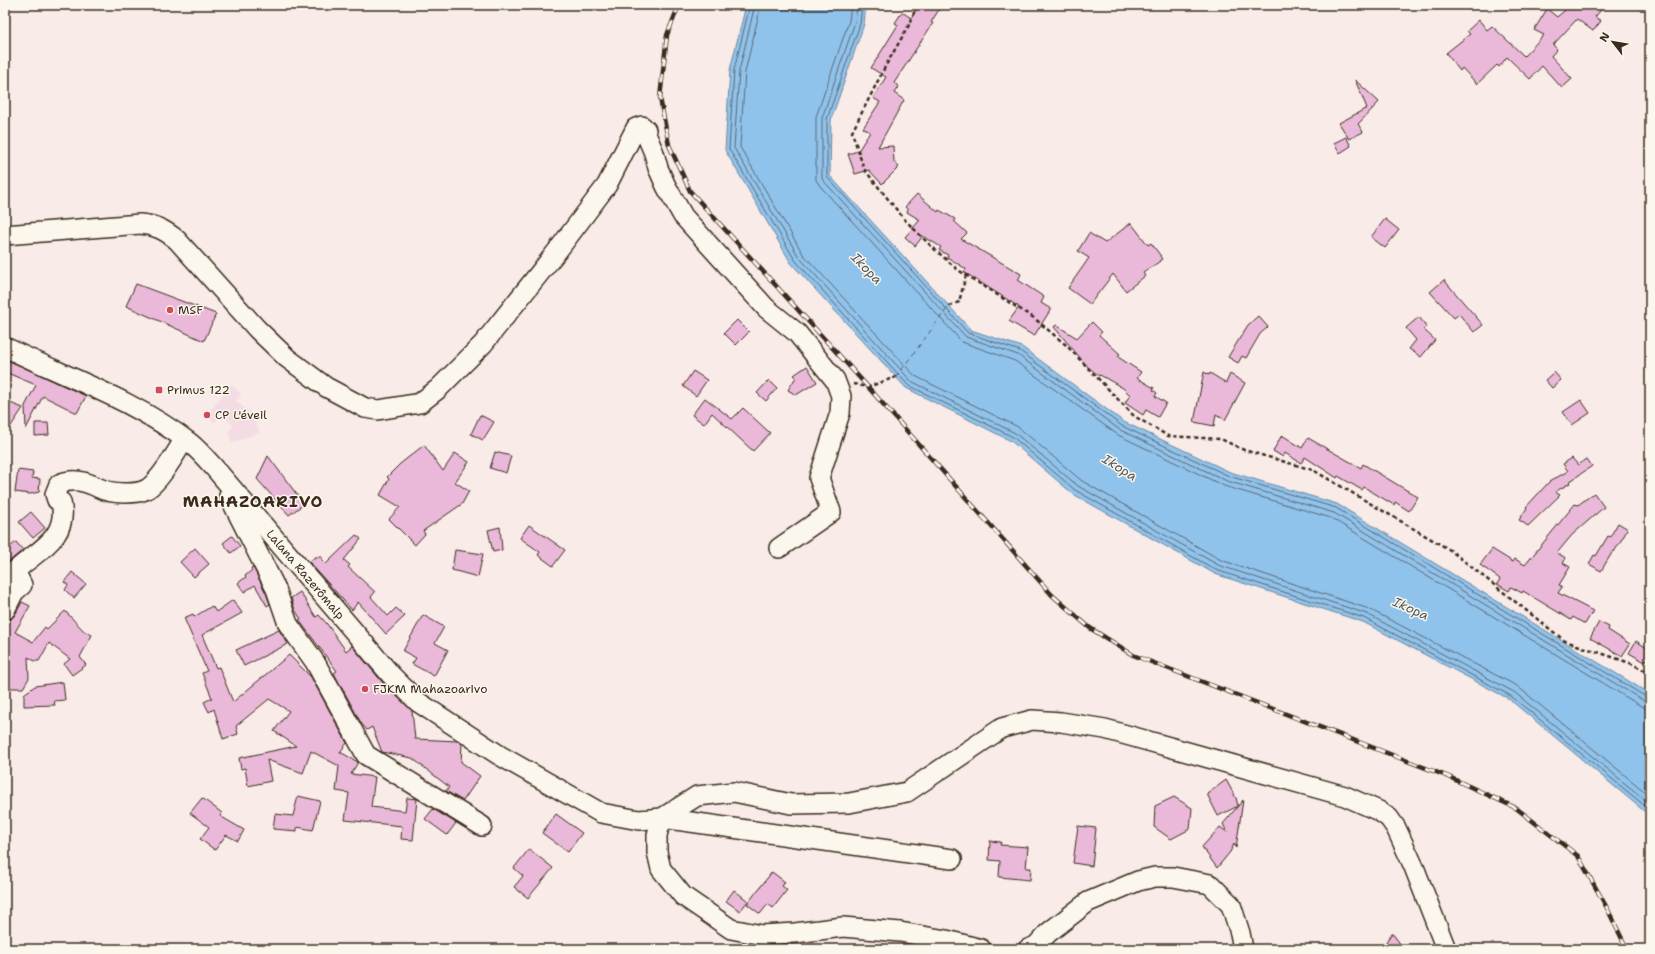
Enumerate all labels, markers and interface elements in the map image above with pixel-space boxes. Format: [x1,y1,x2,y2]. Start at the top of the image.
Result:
north arrow [1593,22,1633,62]
text: N [1596,29,1614,45]
water label: Ikopa [847,248,886,288]
place label: MSF [178,302,203,318]
marker: MSF [165,305,175,315]
place label: Primus 122 [167,382,230,398]
marker: Primus 122 [154,385,164,395]
place label: CP L'éveil [215,407,267,423]
marker: CP L'éveil [202,410,212,420]
water label: Ikopa [1098,450,1140,485]
district label: MAHAZOARIVO [183,491,323,512]
street label: Lalana Razerômalp [263,526,348,623]
water label: Ikopa [1389,593,1431,624]
place label: FJKM Mahazoarivo [373,681,487,697]
marker: FJKM Mahazoarivo [360,684,370,694]

